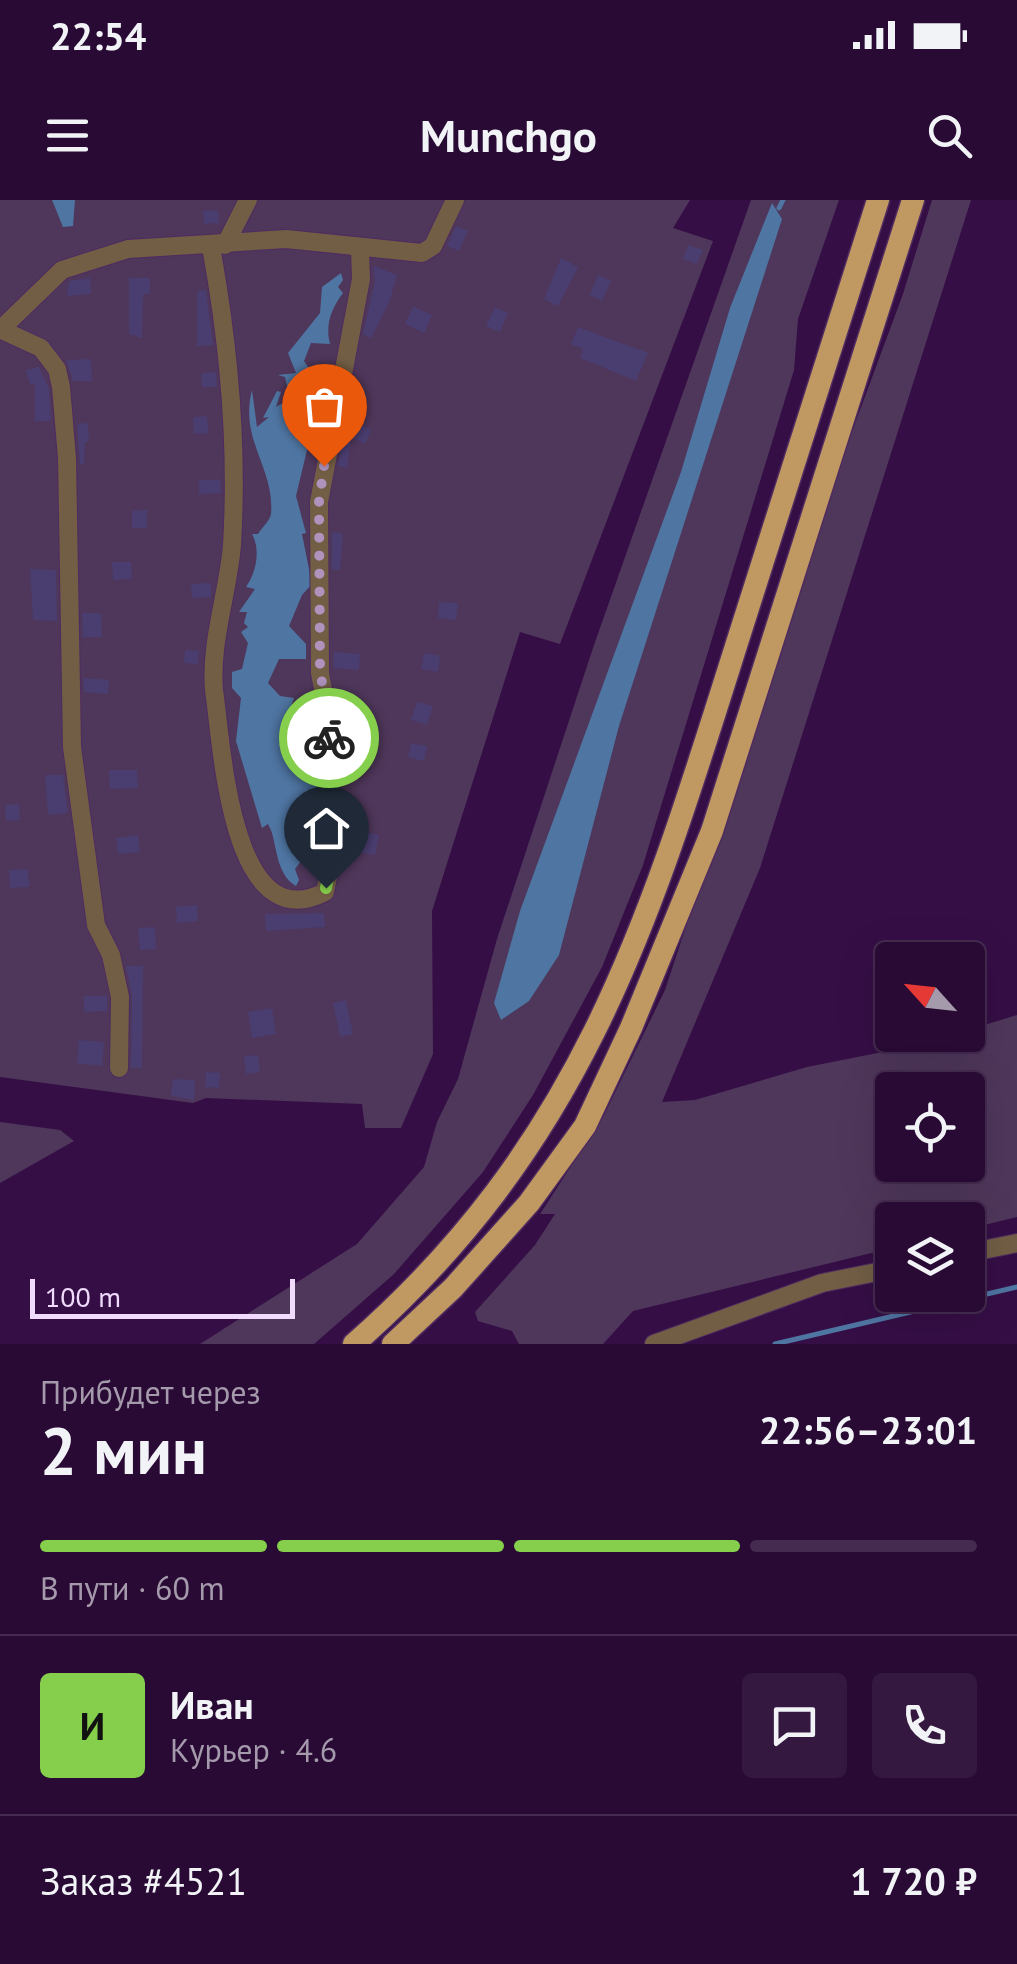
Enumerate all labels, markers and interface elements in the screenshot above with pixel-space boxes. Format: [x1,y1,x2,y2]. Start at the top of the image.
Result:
text: 22:54 [50,11,146,60]
text: Munchgo [420,106,597,164]
icon: menu [40,108,95,163]
icon: search [922,108,977,163]
pin [282,364,367,467]
icon: bag [297,379,352,434]
courier [279,688,379,788]
icon: bike [302,711,357,766]
pin [284,786,369,889]
icon: home [299,801,354,856]
north arrow [875,942,985,1052]
map controls [875,942,985,1312]
button: locate [875,1072,985,1182]
button: layers [875,1202,985,1312]
scale bar [30,1274,295,1318]
text: 100 m [45,1278,121,1315]
text: Прибудет через [40,1371,261,1413]
text: 22:56–23:01 [759,1405,977,1454]
text: 2 мин [40,1408,207,1492]
text: В пути · 60 m [40,1567,225,1609]
button: chat [742,1673,847,1778]
button: phone [872,1673,977,1778]
text: Иван [170,1680,254,1729]
text: И [80,1701,105,1750]
text: Курьер · 4.6 [170,1729,337,1771]
text: Заказ #4521 [40,1856,247,1905]
text: 1 720 ₽ [850,1856,977,1905]

